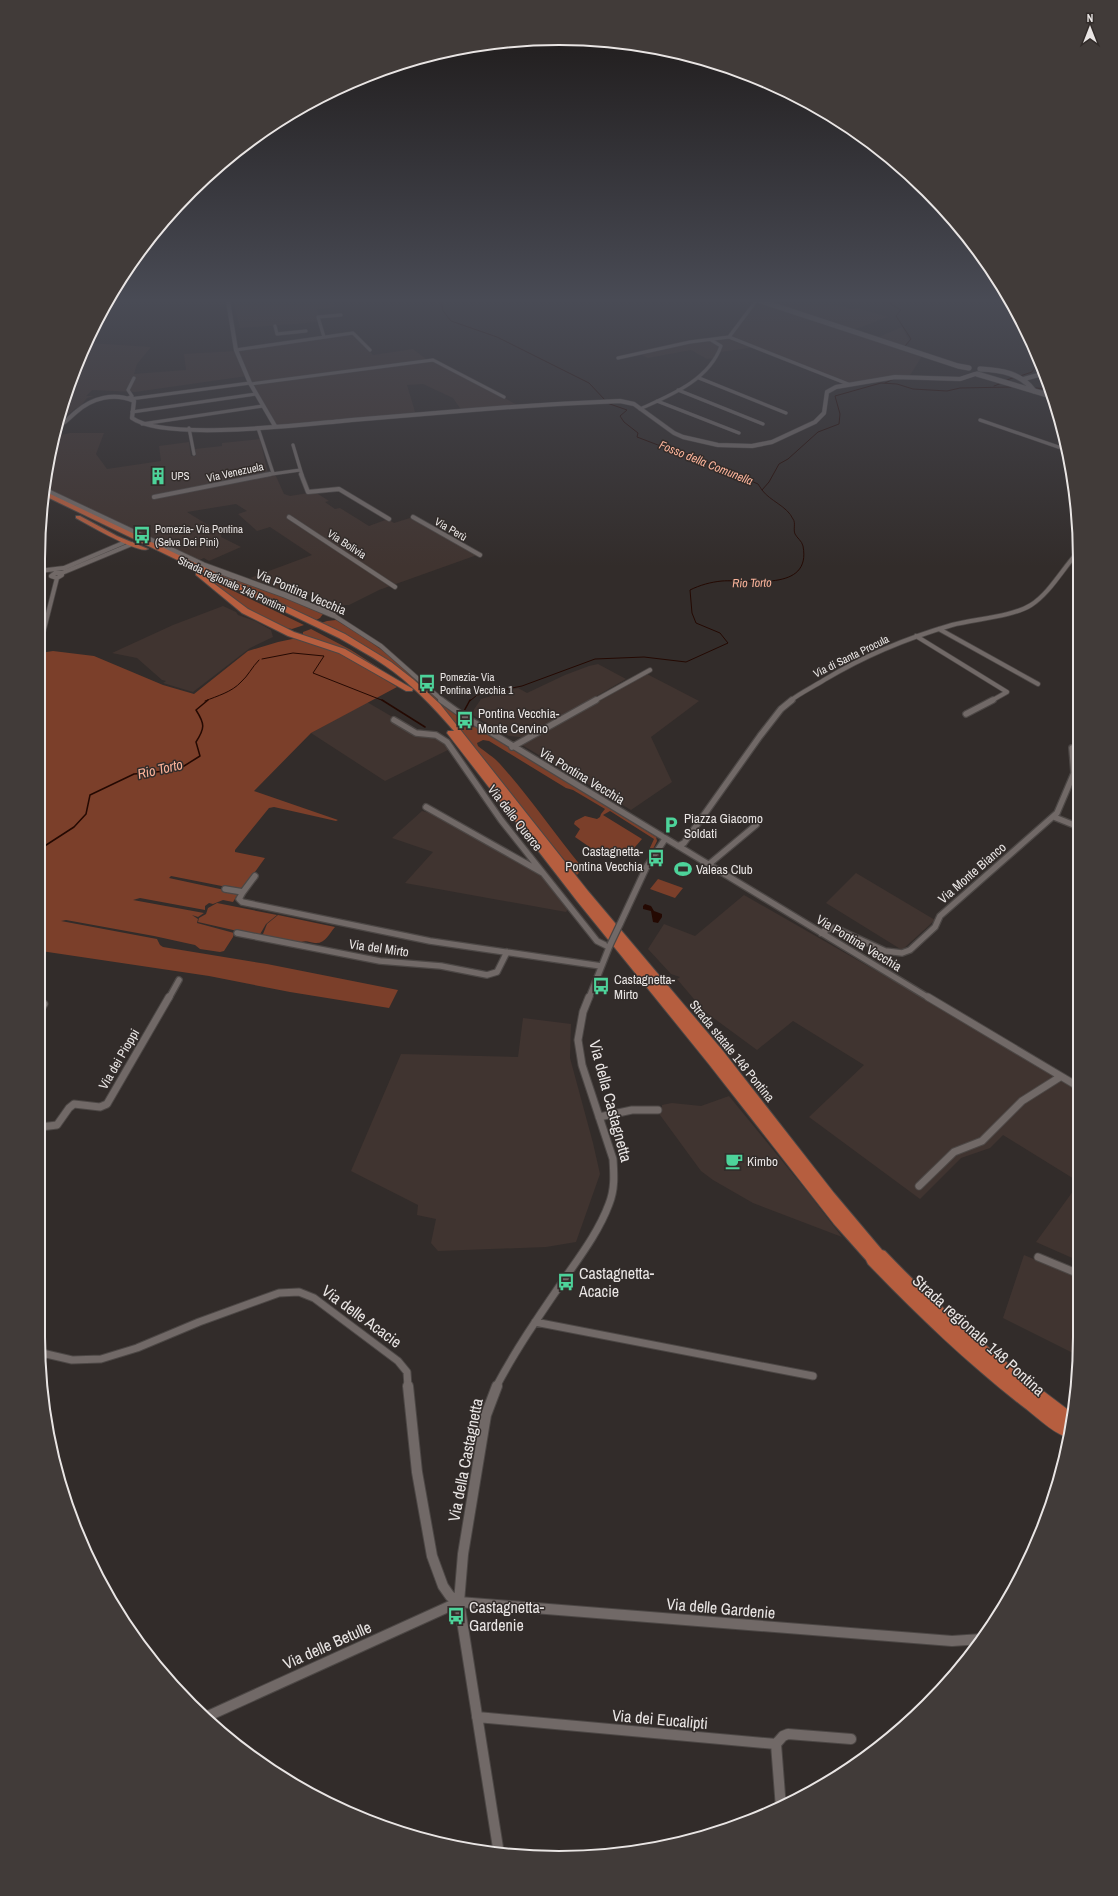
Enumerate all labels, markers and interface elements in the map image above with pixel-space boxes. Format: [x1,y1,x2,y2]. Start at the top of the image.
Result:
north arrow [1070,8,1110,48]
text: N [1087,11,1093,25]
water label: Fosso della Comunella [657,437,756,489]
street label: Via Venezuela [205,459,265,485]
building icon: UPS [148,466,168,486]
place label: UPS [171,469,190,483]
street label: Via Perù [432,514,470,544]
place label: Pomezia- Via Pontina (Selva Dei Pini) [155,522,243,549]
bus stop icon: Pomezia- Via Pontina (Selva Dei Pini) [132,525,152,545]
street label: Via Bolivia [325,526,369,562]
street label: Strada regionale 148 Pontina [176,553,288,615]
street label: Via Pontina Vecchia [253,565,349,619]
water label: Rio Torto [732,575,772,591]
street label: Via di Santa Procula [811,632,891,680]
place label: Pomezia- Via Pontina Vecchia 1 [440,670,513,697]
bus stop icon: Pomezia- Via Pontina Vecchia 1 [417,673,437,693]
place label: Pontina Vecchia- Monte Cervino [478,705,560,737]
bus stop icon: Pontina Vecchia- Monte Cervino [455,710,475,730]
street label: Via Pontina Vecchia [536,744,628,808]
water label: Rio Torto [136,755,184,783]
street label: Via delle Querce [484,782,546,854]
place label: Piazza Giacomo Soldati [684,810,763,842]
parking icon: Piazza Giacomo Soldati [661,815,681,835]
street label: Via Monte Bianco [935,839,1010,907]
place label: Castagnetta- Pontina Vecchia [565,843,643,875]
bus stop icon: Castagnetta- Pontina Vecchia [646,848,666,868]
sports icon: Valeas Club [673,859,693,879]
place label: Valeas Club [696,861,753,878]
street label: Via Pontina Vecchia [813,911,905,975]
street label: Via del Mirto [348,935,410,961]
place label: Castagnetta- Mirto [614,971,675,1003]
bus stop icon: Castagnetta- Mirto [591,976,611,996]
street label: Strada statale 148 Pontina [686,997,778,1105]
street label: Via dei Pioppi [95,1026,143,1092]
street label: Via della Castagnetta [584,1038,638,1165]
cafe icon: Kimbo [724,1151,744,1171]
place label: Kimbo [747,1153,778,1170]
place label: Castagnetta- Acacie [578,1262,655,1302]
street label: Strada regionale 148 Pontina [908,1269,1051,1401]
bus stop icon: Castagnetta- Acacie [556,1272,576,1292]
street label: Via delle Acacie [318,1280,406,1352]
street label: Via della Castagnetta [442,1396,488,1524]
street label: Via delle Gardenie [666,1592,776,1624]
place label: Castagnetta- Gardenie [469,1596,545,1636]
bus stop icon: Castagnetta- Gardenie [446,1606,466,1626]
street label: Via delle Betulle [279,1616,375,1674]
street label: Via dei Eucalipti [611,1704,709,1734]

